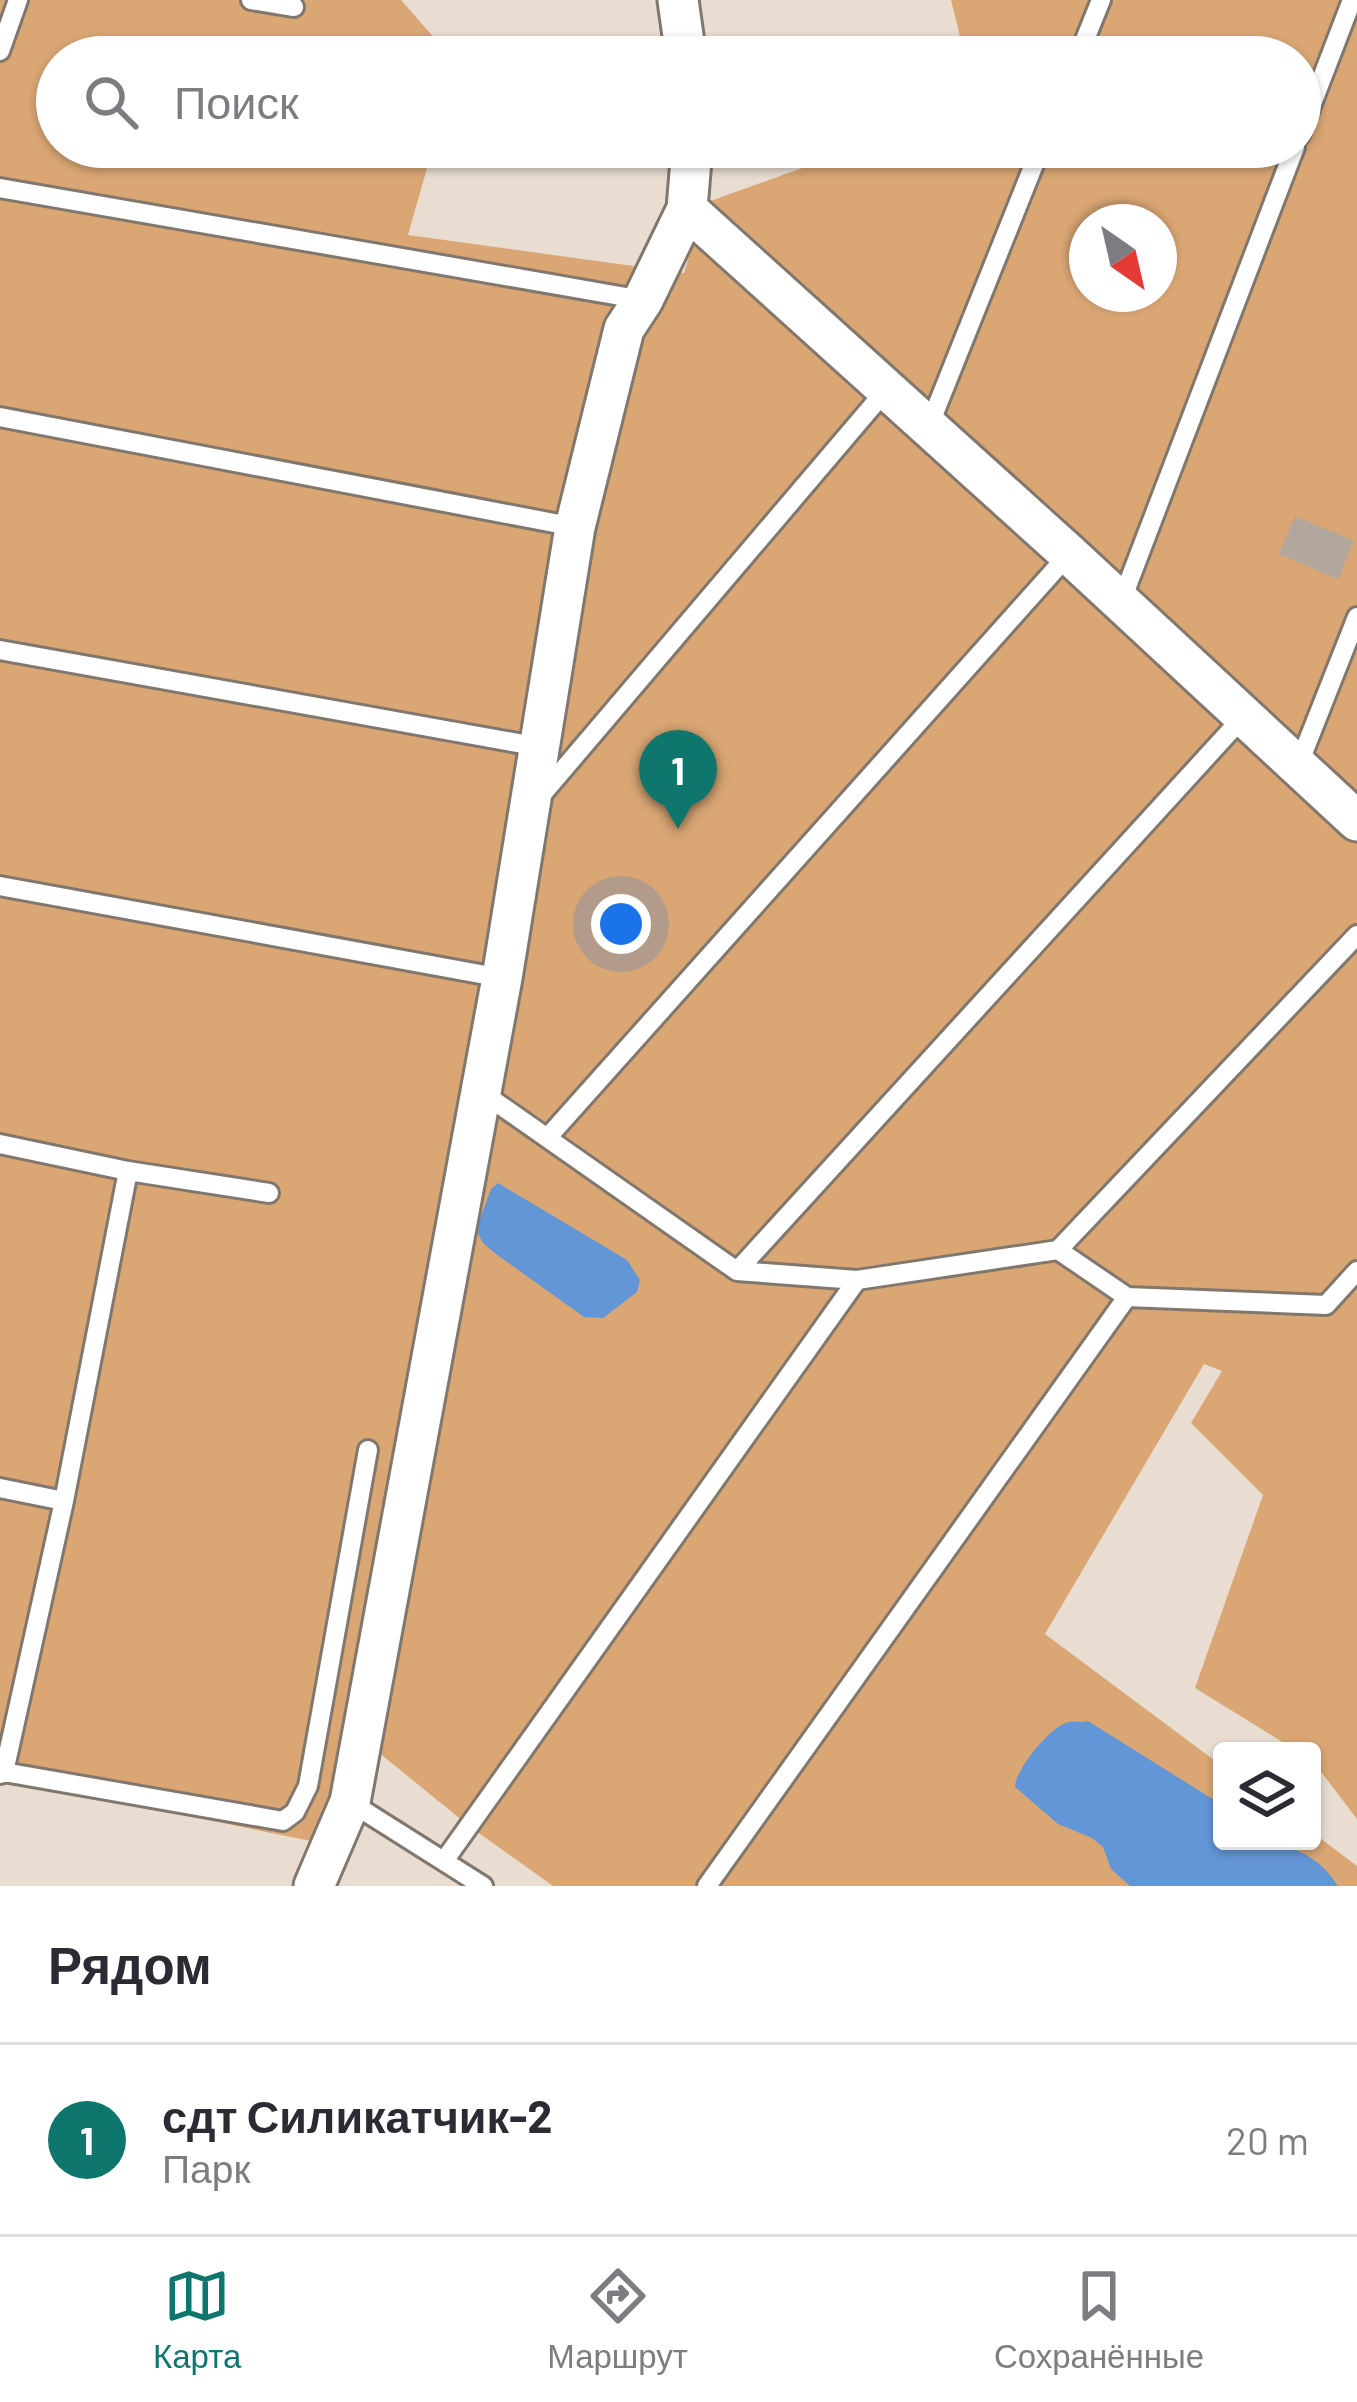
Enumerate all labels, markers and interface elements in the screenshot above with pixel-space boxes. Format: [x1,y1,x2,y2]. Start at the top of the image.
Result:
search box [36,36,1321,168]
icon: search [78,69,144,135]
text: Поиск [174,74,299,128]
north arrow [1069,204,1177,312]
pin: 1 [639,730,717,829]
your location [591,894,651,954]
map controls [1213,1742,1321,1850]
button: layers [1213,1742,1321,1850]
text: Рядом [48,1933,212,1994]
text: сдт Силикатчик-2 [162,2088,553,2142]
text: 1 [80,2116,94,2163]
text: 20 m [1226,2116,1309,2163]
text: Парк [162,2144,250,2191]
tab: Карта [153,2263,241,2376]
tab: Маршрут [547,2263,688,2376]
tab: Сохранённые [994,2263,1204,2376]

